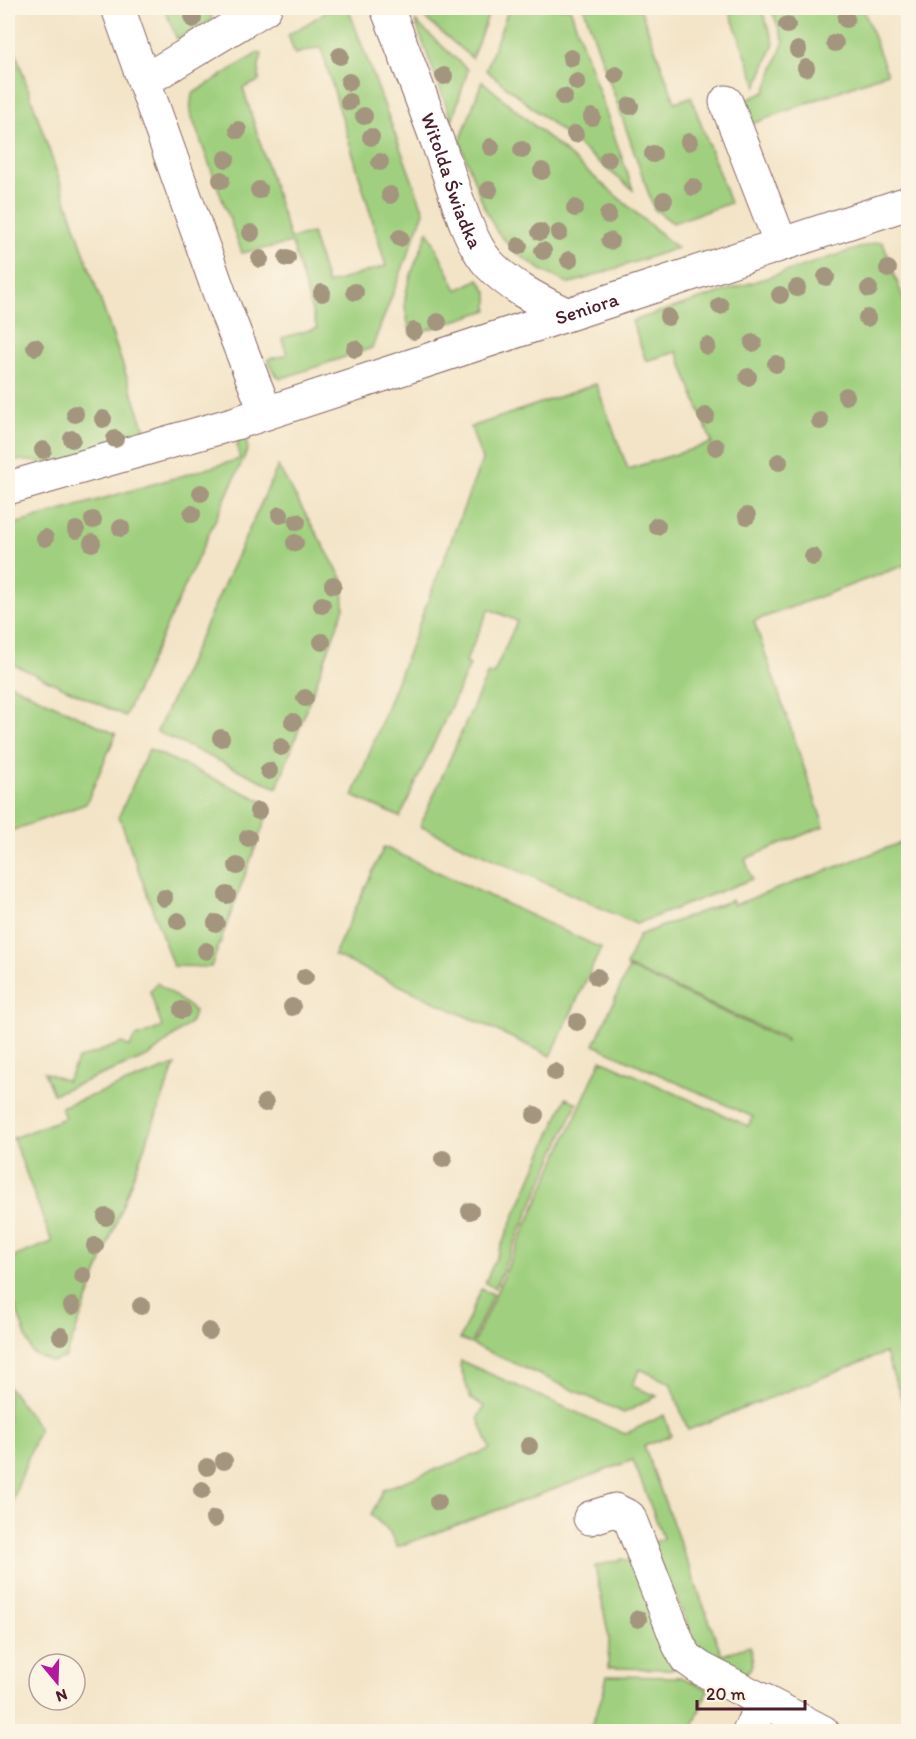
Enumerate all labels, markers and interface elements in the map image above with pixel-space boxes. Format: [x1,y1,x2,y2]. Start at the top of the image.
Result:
street label: Witolda Świadka [416,109,488,253]
street label: Seniora [552,286,622,330]
north arrow [27,1652,87,1712]
scale bar [697,1673,805,1711]
text: 20 m [706,1683,746,1705]
text: N [54,1685,70,1706]

